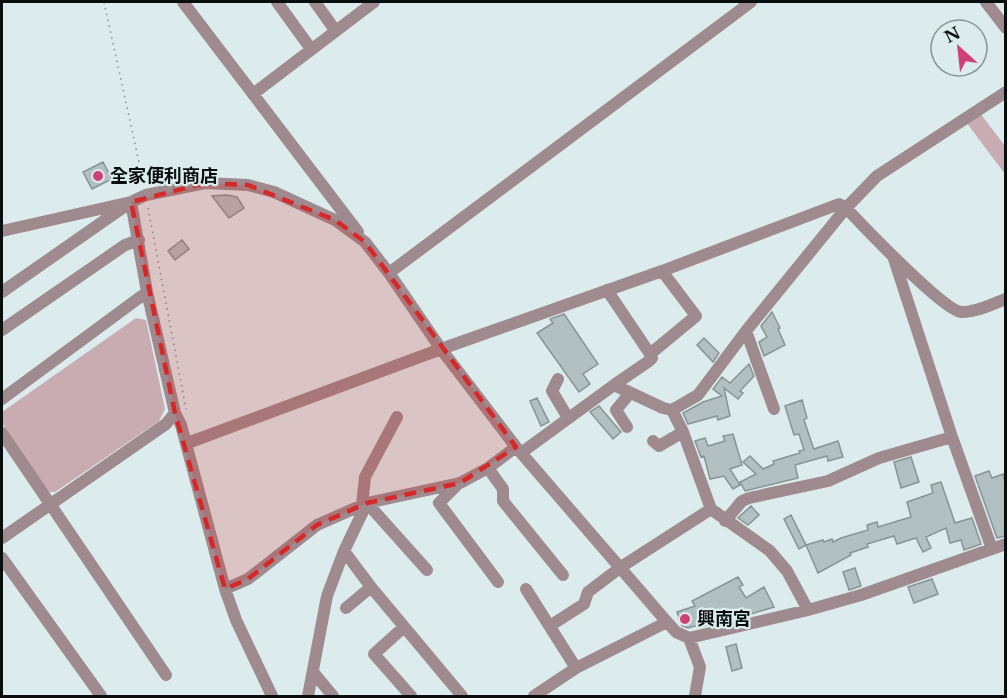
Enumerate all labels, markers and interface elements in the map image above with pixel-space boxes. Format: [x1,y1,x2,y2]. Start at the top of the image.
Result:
north arrow [929,18,989,78]
text: N [941,22,963,47]
place label: 全家便利商店 [110,165,218,187]
marker: 全家便利商店 [91,169,105,183]
place label: 興南宮 [697,608,751,630]
marker: 興南宮 [678,612,692,626]

